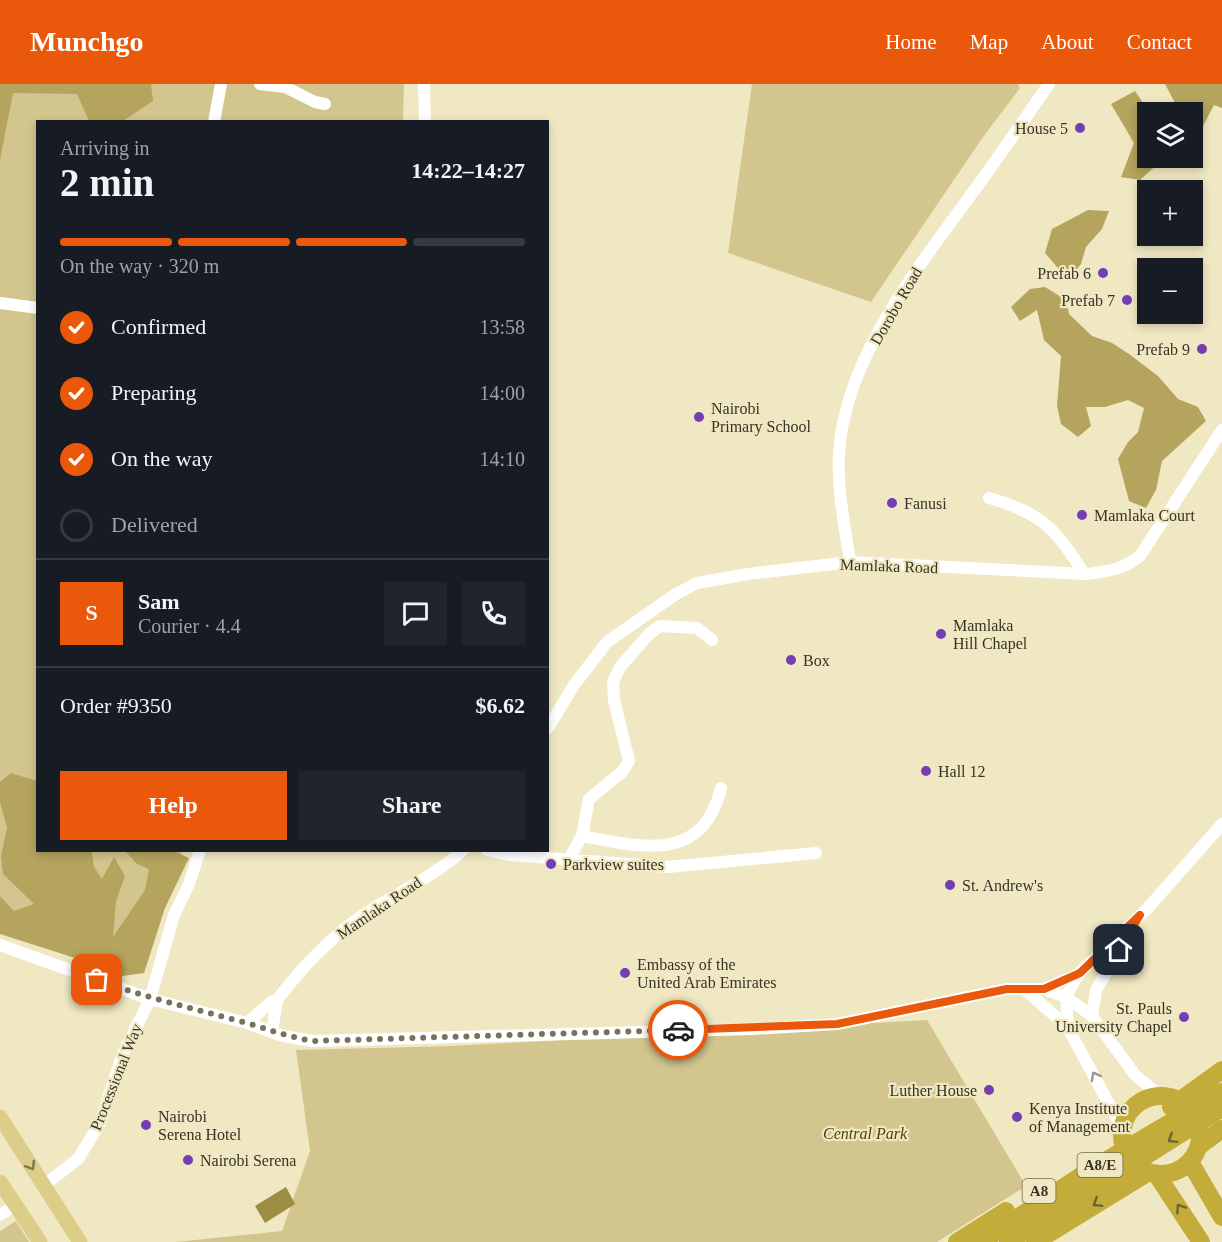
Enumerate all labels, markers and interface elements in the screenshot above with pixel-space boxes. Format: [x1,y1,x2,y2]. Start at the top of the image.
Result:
text: Munchgo [30,26,144,57]
text: Home [885,30,937,54]
text: Map [970,30,1008,54]
text: About [1041,30,1094,54]
text: Contact [1127,30,1192,54]
map controls [1137,102,1203,324]
button: layers [1137,102,1203,168]
place label: House 5 [1015,120,1068,137]
marker: House 5 [1073,121,1087,135]
text: Arriving in [60,137,149,159]
text: 14:22–14:27 [411,158,525,183]
text: 2 min [60,161,154,204]
button: + [1137,180,1203,246]
text: On the way · 320 m [60,255,219,277]
button: − [1137,258,1203,324]
street label: Dorobo Road [867,264,925,348]
place label: Prefab 6 [1037,265,1091,282]
marker: Prefab 6 [1096,266,1110,280]
place label: Prefab 7 [1061,292,1115,309]
marker: Prefab 7 [1120,293,1134,307]
icon: check [60,311,93,344]
text: Confirmed [111,314,206,339]
text: 13:58 [479,316,525,338]
place label: Prefab 9 [1136,341,1190,358]
marker: Prefab 9 [1195,342,1209,356]
icon: check [60,377,93,410]
text: Preparing [111,380,197,405]
text: 14:00 [479,382,525,404]
place label: Nairobi Primary School [711,400,812,436]
marker: Nairobi Primary School [692,410,706,424]
icon: check [60,443,93,476]
text: On the way [111,446,212,471]
text: 14:10 [479,448,525,470]
place label: Fanusi [904,495,947,512]
marker: Fanusi [885,496,899,510]
place label: Mamlaka Court [1094,507,1195,524]
marker: Mamlaka Court [1075,508,1089,522]
text: Delivered [111,512,198,537]
street label: Mamlaka Road [840,556,938,576]
button: chat [384,582,447,645]
button: phone [462,582,525,645]
text: Sam [138,589,180,614]
text: S [85,600,98,625]
text: Courier · 4.4 [138,615,241,637]
place label: Mamlaka Hill Chapel [953,617,1028,653]
marker: Mamlaka Hill Chapel [934,627,948,641]
place label: Box [803,652,830,669]
marker: Box [784,653,798,667]
text: Order #9350 [60,693,172,718]
text: $6.62 [476,693,525,718]
place label: Hall 12 [938,763,986,780]
marker: Hall 12 [919,764,933,778]
button: Help [60,771,287,840]
button: Share [299,771,525,840]
place label: Parkview suites [563,856,664,873]
marker: Parkview suites [544,857,558,871]
street label: Mamlaka Road [334,873,424,943]
place label: St. Andrew's [962,877,1043,894]
marker: St. Andrew's [943,878,957,892]
pin [1093,924,1144,975]
icon: home [1102,933,1135,966]
pin [71,954,122,1005]
place label: Embassy of the United Arab Emirates [637,956,777,991]
icon: bag [80,963,113,996]
marker: Embassy of the United Arab Emirates [618,966,632,980]
courier [648,1000,708,1060]
place label: St. Pauls University Chapel [1055,1000,1173,1036]
marker: St. Pauls University Chapel [1177,1010,1191,1024]
icon: car [662,1014,695,1047]
street label: Processional Way [87,1021,146,1133]
one-way arrow [1091,1072,1102,1082]
place label: Luther House [889,1082,977,1099]
marker: Luther House [982,1083,996,1097]
place label: Kenya Institute of Management [1029,1100,1130,1136]
place label: Nairobi Serena Hotel [158,1108,242,1143]
marker: Kenya Institute of Management [1010,1110,1024,1124]
marker: Nairobi Serena Hotel [139,1118,153,1132]
park label: Central Park [823,1125,908,1142]
one-way arrow [1168,1131,1178,1143]
place label: Nairobi Serena [200,1152,296,1169]
marker: Nairobi Serena [181,1153,195,1167]
road number: A8/E [1078,1153,1122,1177]
one-way arrow [24,1159,35,1170]
road number: A8 [1022,1179,1056,1203]
one-way arrow [1093,1196,1104,1207]
one-way arrow [1176,1204,1187,1215]

